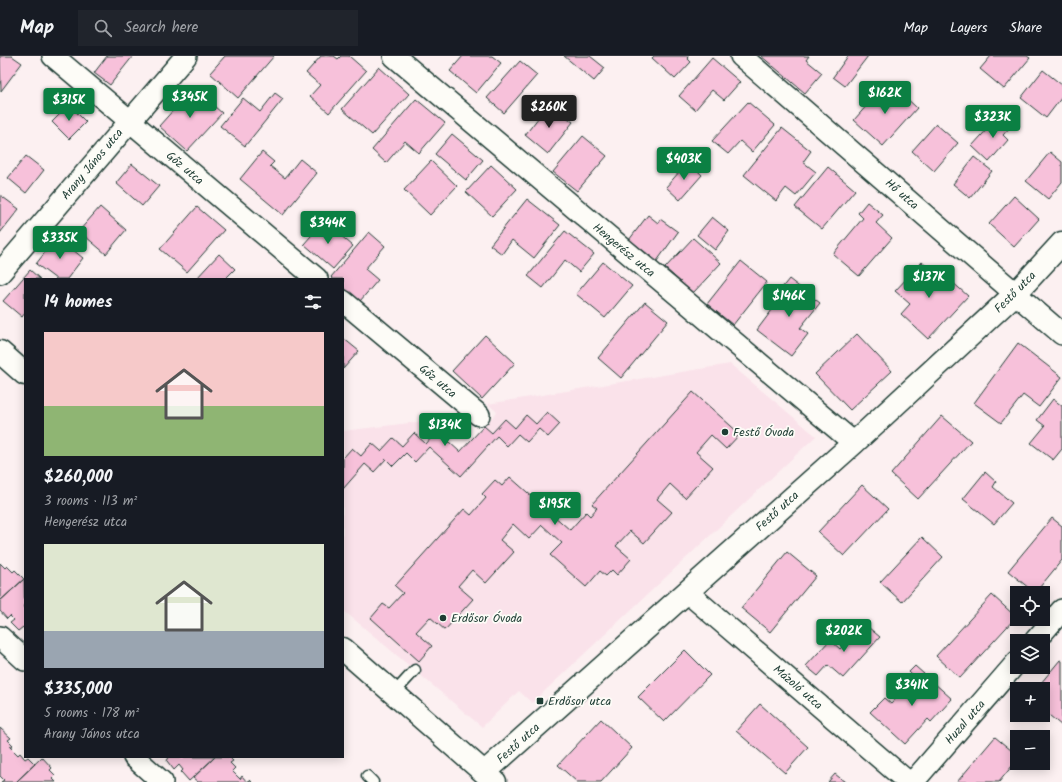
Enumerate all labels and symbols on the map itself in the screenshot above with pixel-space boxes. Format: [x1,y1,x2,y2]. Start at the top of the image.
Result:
pin: $162K [857,81,913,115]
pin: $345K [162,85,218,119]
pin: $315K [41,88,97,122]
pin: $260K [521,95,577,129]
pin: $323K [965,105,1021,139]
street label: Arany János utca [57,124,128,204]
street label: Gőz utca [162,147,208,190]
pin: $403K [656,147,712,181]
street label: Hő utca [880,174,923,215]
pin: $344K [300,211,356,245]
street label: Hengerész utca [588,218,659,283]
pin: $335K [32,226,88,260]
pin: $137K [901,265,957,299]
street label: Festő utca [990,267,1041,318]
pin: $146K [761,284,817,318]
street label: Gőz utca [415,360,461,403]
pin: $134K [417,413,473,447]
place label: Festő Óvoda [733,423,795,442]
marker: Festő Óvoda [720,427,730,437]
street label: Festő utca [751,486,804,536]
pin: $195K [527,492,583,526]
place label: Erdősor Óvoda [451,609,523,628]
marker: Erdősor Óvoda [438,613,448,623]
pin: $202K [816,619,872,653]
street label: Mázoló utca [769,660,827,715]
pin: $341K [884,673,940,707]
place label: Erdősor utca [548,692,611,711]
street label: Huzal utca [941,695,990,749]
marker: Erdősor utca [535,696,545,706]
street label: Festő utca [492,718,545,768]

